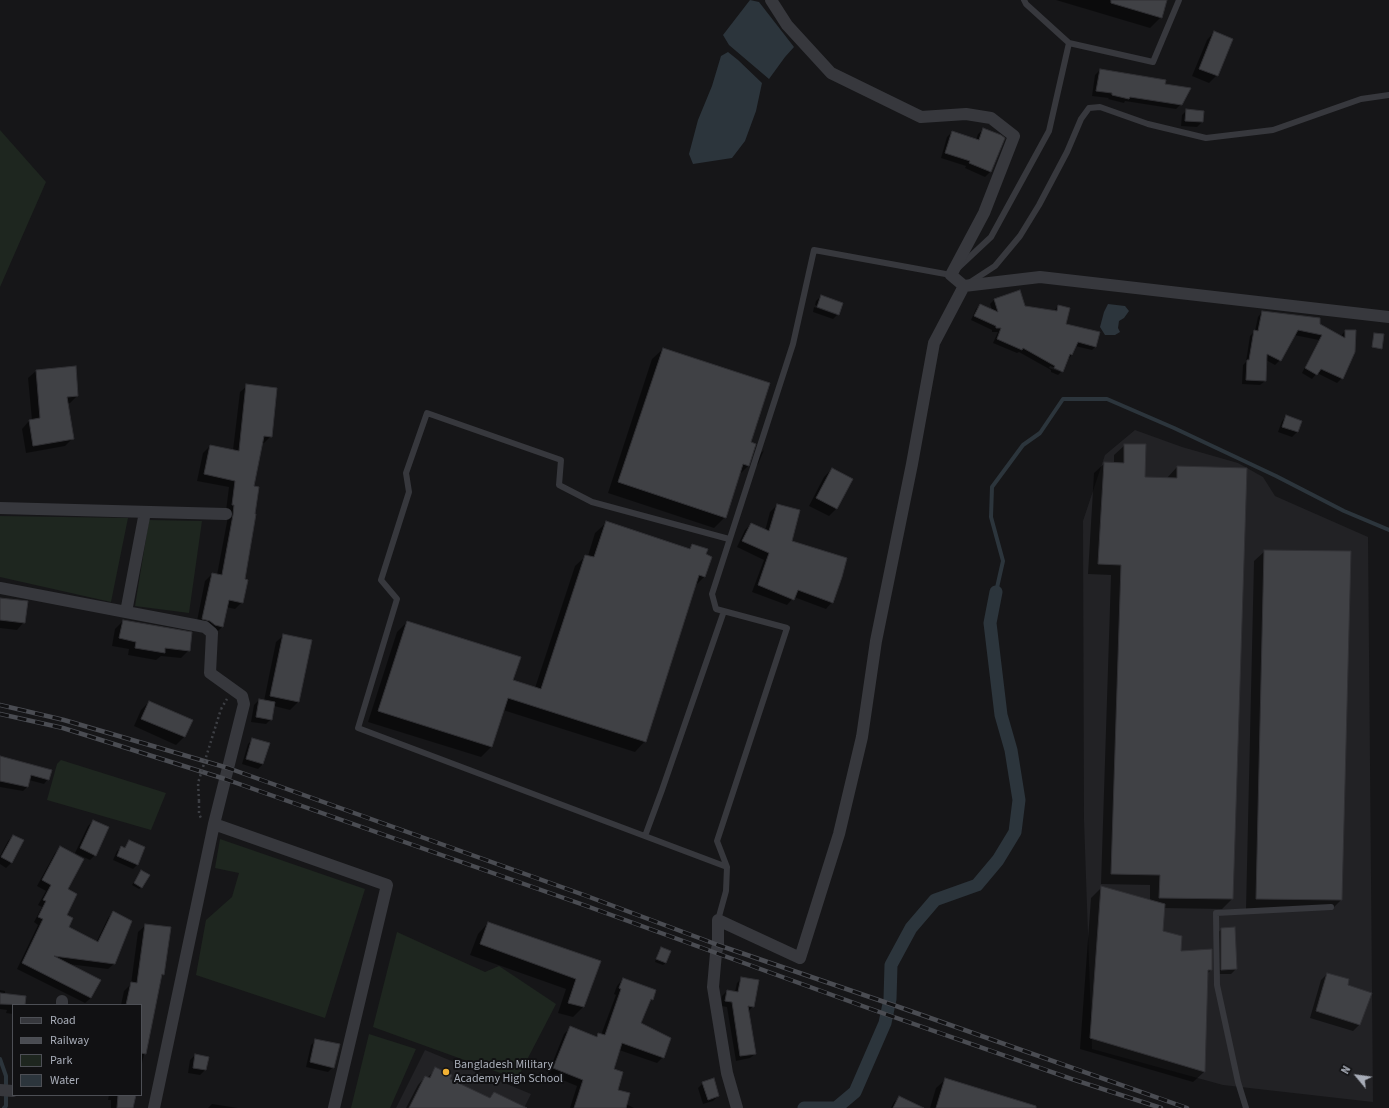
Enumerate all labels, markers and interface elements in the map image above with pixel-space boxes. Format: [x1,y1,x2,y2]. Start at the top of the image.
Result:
legend [12,1004,142,1096]
text: Road [50,1012,76,1029]
text: Railway [50,1032,89,1049]
text: Park [50,1052,72,1069]
north arrow [1337,1056,1377,1096]
place label: Bangladesh Military Academy High School [454,1058,563,1086]
text: N [1338,1063,1354,1077]
marker: Bangladesh Military Academy High School [441,1067,451,1077]
text: Water [50,1072,79,1089]

